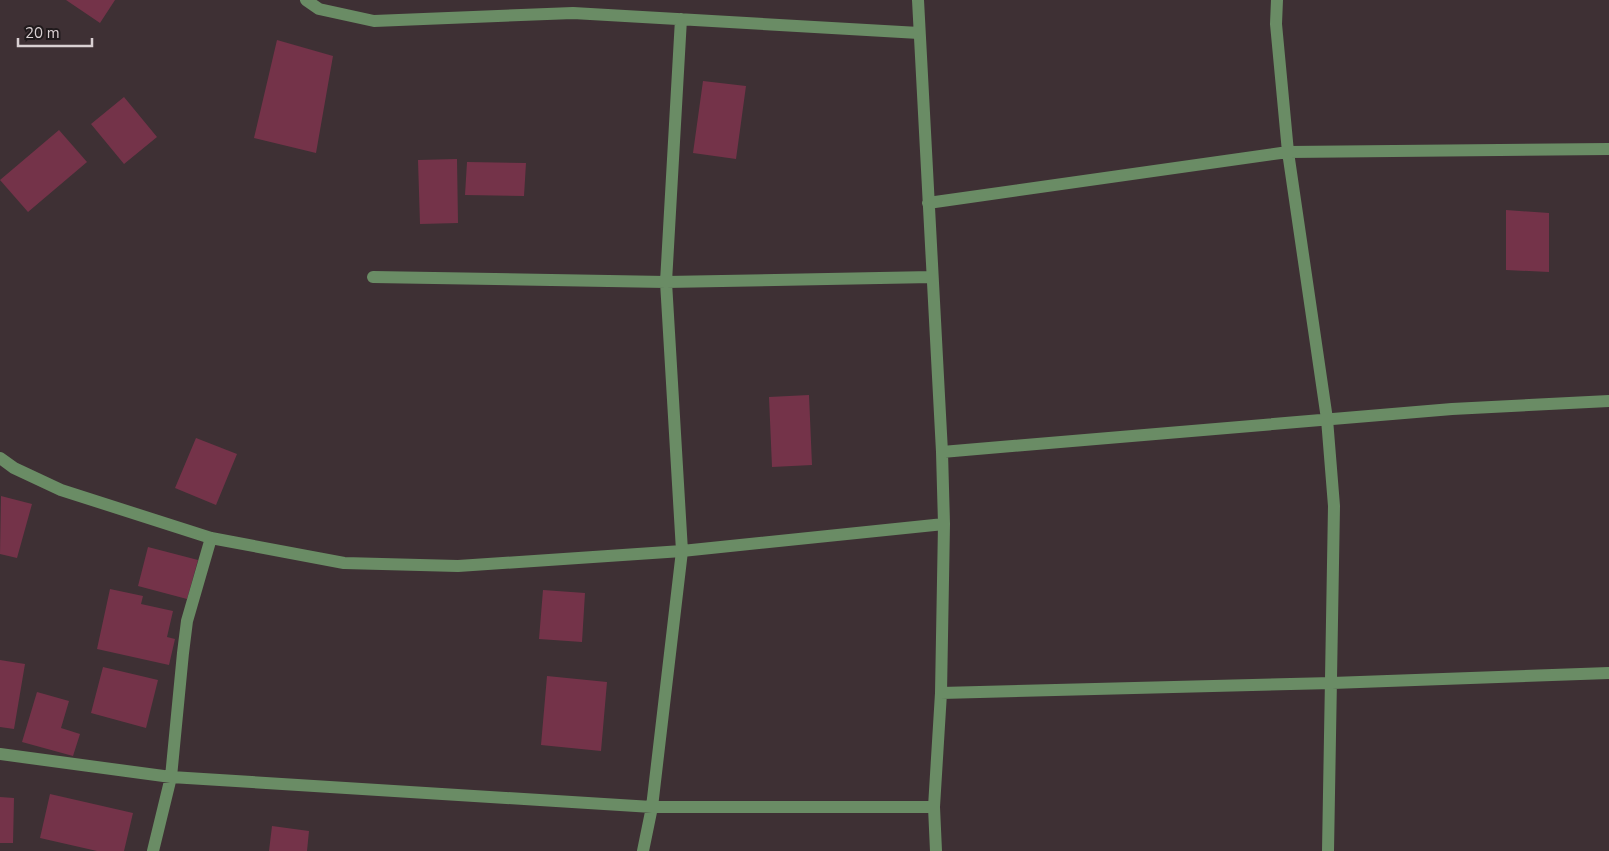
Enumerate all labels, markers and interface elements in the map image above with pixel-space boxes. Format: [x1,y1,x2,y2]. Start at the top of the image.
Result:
scale bar [18,15,91,47]
text: 20 m [25,23,60,43]

